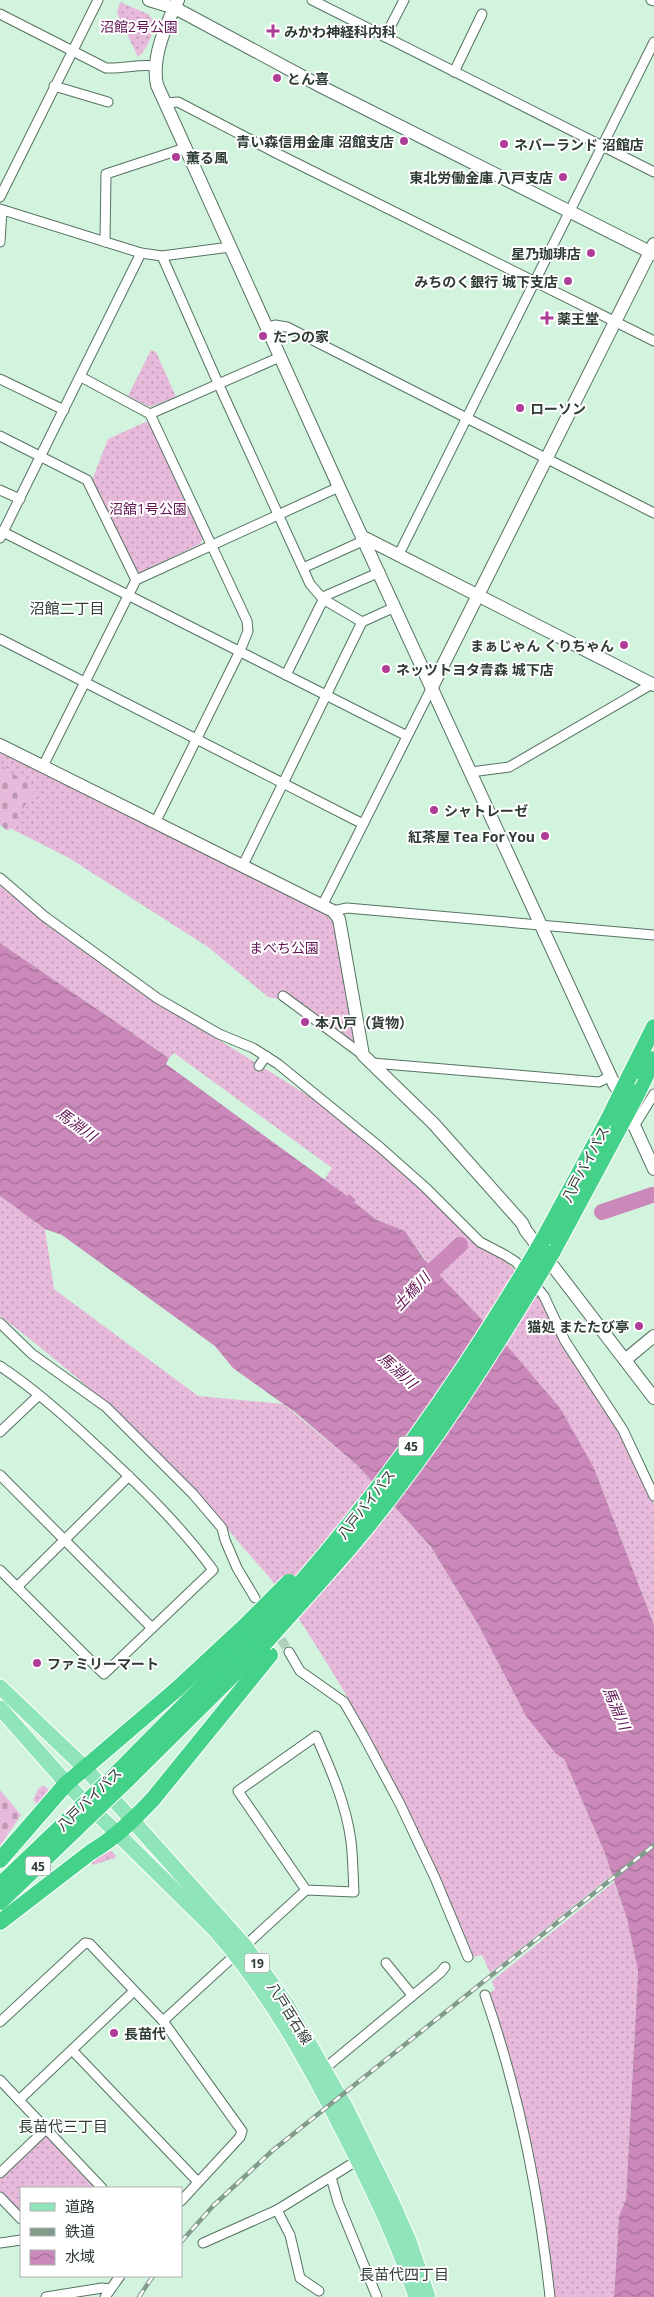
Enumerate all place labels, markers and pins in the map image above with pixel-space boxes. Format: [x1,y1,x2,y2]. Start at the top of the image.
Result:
place label: みかわ神経科内科 [284,22,396,41]
marker: みかわ神経科内科 [266,24,280,38]
place label: とん喜 [287,69,329,88]
marker: とん喜 [271,72,283,84]
place label: 青い森信用金庫 沼館支店 [236,132,394,151]
marker: 青い森信用金庫 沼館支店 [398,135,410,147]
place label: ネバーランド 沼館店 [514,135,644,154]
marker: ネバーランド 沼館店 [498,138,510,150]
place label: 薫る風 [186,148,228,167]
marker: 薫る風 [170,151,182,163]
place label: 東北労働金庫 八戸支店 [409,168,553,187]
marker: 東北労働金庫 八戸支店 [557,171,569,183]
place label: 星乃珈琲店 [511,244,581,263]
marker: 星乃珈琲店 [585,247,597,259]
place label: みちのく銀行 城下支店 [414,272,558,291]
marker: みちのく銀行 城下支店 [562,275,574,287]
place label: 薬王堂 [557,309,599,328]
marker: 薬王堂 [541,312,553,324]
place label: たつの家 [273,327,329,346]
marker: たつの家 [257,330,269,342]
place label: ローソン [530,399,586,418]
marker: ローソン [514,402,526,414]
place label: まぁじゃん くりちゃん [470,636,614,655]
marker: まぁじゃん くりちゃん [618,639,630,651]
place label: ネッツトヨタ青森 城下店 [396,660,554,679]
marker: ネッツトヨタ青森 城下店 [380,663,392,675]
place label: シャトレーゼ [444,801,528,820]
marker: シャトレーゼ [428,804,440,816]
place label: 紅茶屋 Tea For You [408,827,535,846]
marker: 紅茶屋 Tea For You [539,830,551,842]
place label: 本八戸（貨物） [315,1013,413,1032]
marker: 本八戸（貨物） [299,1016,311,1028]
place label: 猫処 またたび亭 [527,1317,629,1336]
marker: 猫処 またたび亭 [633,1320,645,1332]
place label: ファミリーマート [47,1654,159,1673]
marker: ファミリーマート [31,1657,43,1669]
place label: 長苗代 [124,2024,166,2043]
marker: 長苗代 [108,2027,120,2039]

